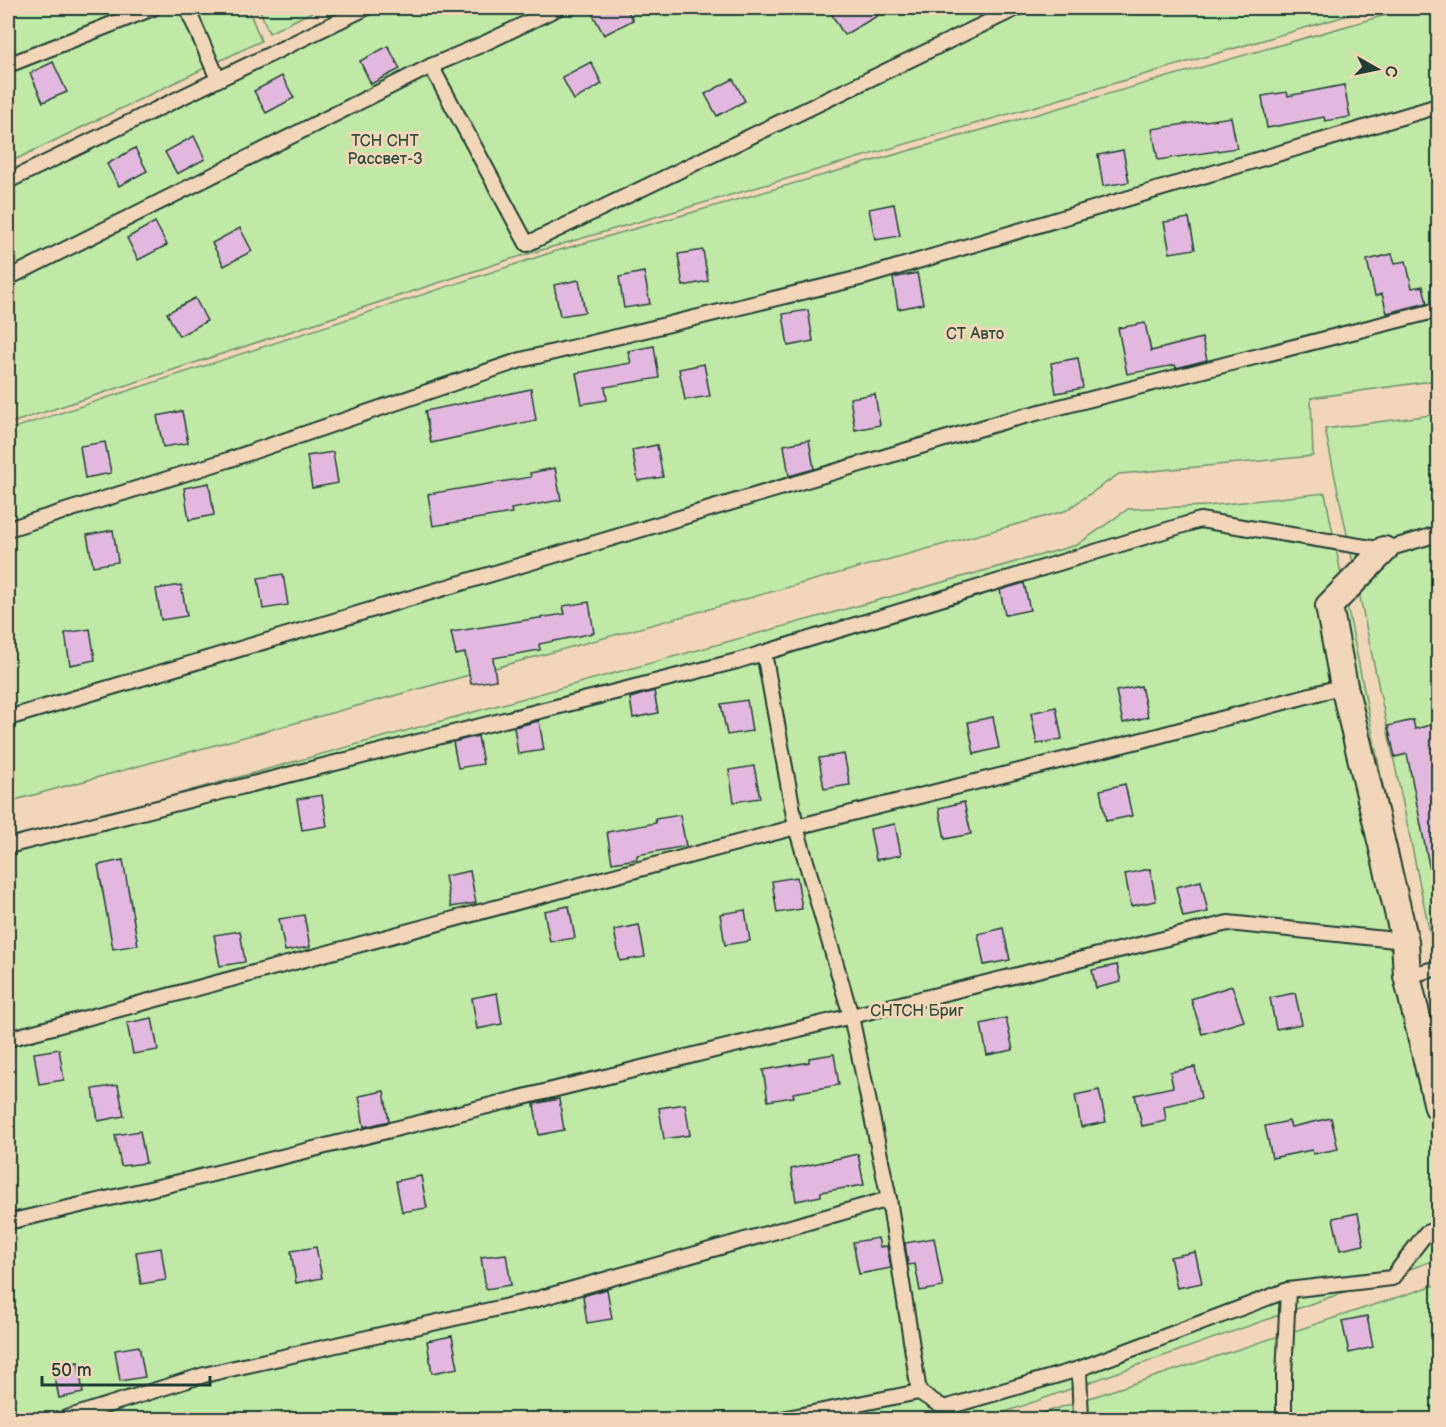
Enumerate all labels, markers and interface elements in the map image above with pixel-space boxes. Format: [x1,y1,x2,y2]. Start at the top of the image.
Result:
north arrow [1347,39,1407,99]
text: С [1380,64,1401,78]
park label: ТСН СНТ Рассвет-3 [347,132,423,169]
park label: СТ Авто [946,325,1004,344]
park label: СНТСН Бриг [870,1002,964,1021]
scale bar [42,1349,210,1387]
text: 50 m [51,1360,92,1381]

